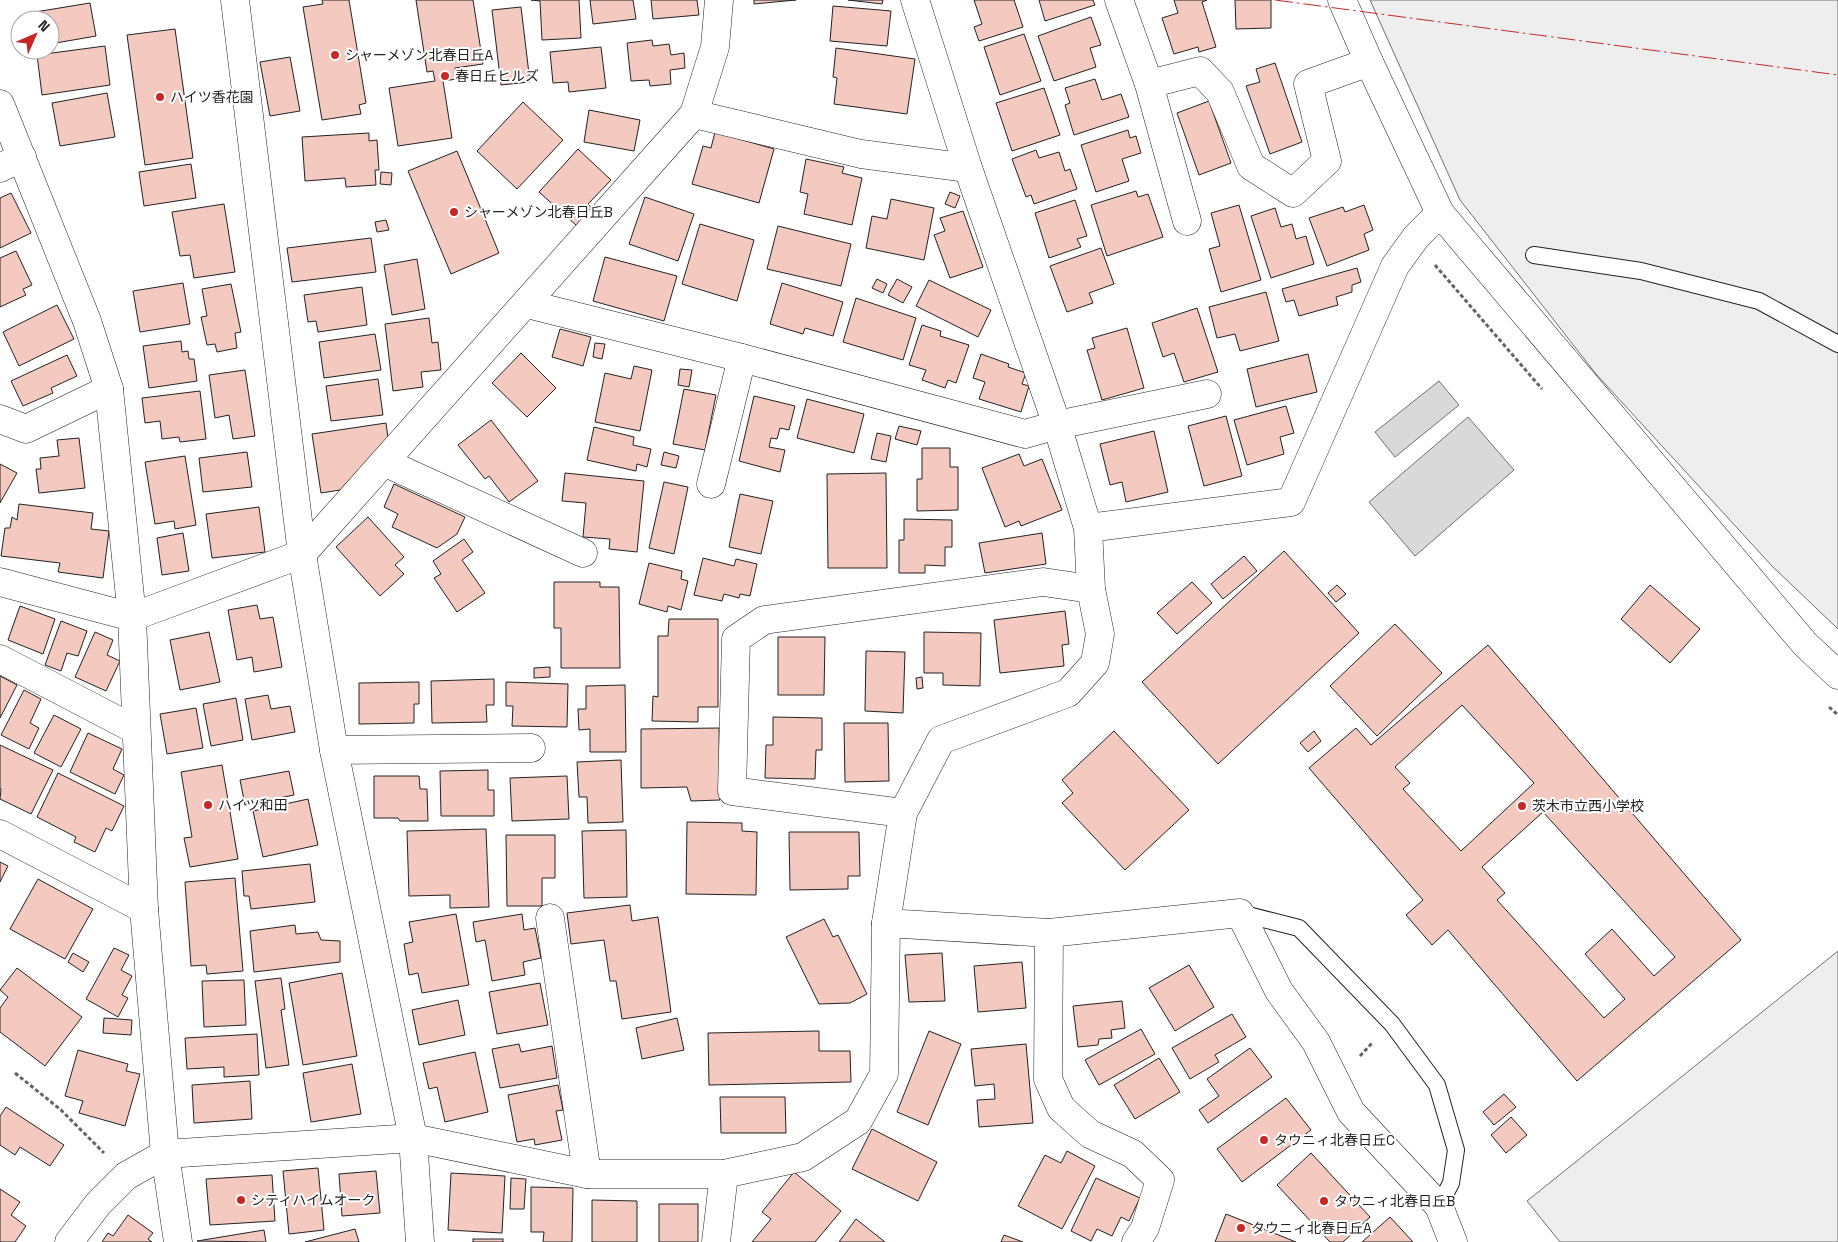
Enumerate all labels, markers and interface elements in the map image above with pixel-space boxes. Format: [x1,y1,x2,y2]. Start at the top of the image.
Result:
north arrow [10,10,60,60]
text: N [35,16,54,35]
place label: シャーメゾン北春日丘A [345,46,493,64]
marker: シャーメゾン北春日丘A [329,49,341,61]
place label: 春日丘ヒルズ [455,67,539,85]
marker: 春日丘ヒルズ [439,70,451,82]
place label: ハイツ香花園 [170,88,254,106]
marker: ハイツ香花園 [154,91,166,103]
place label: シャーメゾン北春日丘B [464,203,613,221]
marker: シャーメゾン北春日丘B [448,206,460,218]
place label: ハイツ和田 [218,796,288,814]
place label: 茨木市立西小学校 [1532,797,1644,815]
marker: ハイツ和田 [202,799,214,811]
marker: 茨木市立西小学校 [1516,800,1528,812]
place label: タウニィ北春日丘C [1274,1131,1395,1149]
marker: タウニィ北春日丘C [1258,1134,1270,1146]
place label: シティハイムオーク [251,1191,376,1209]
place label: タウニィ北春日丘B [1334,1192,1455,1210]
marker: シティハイムオーク [235,1194,247,1206]
marker: タウニィ北春日丘B [1318,1195,1330,1207]
place label: タウニィ北春日丘A [1251,1219,1372,1237]
marker: タウニィ北春日丘A [1235,1222,1247,1234]

